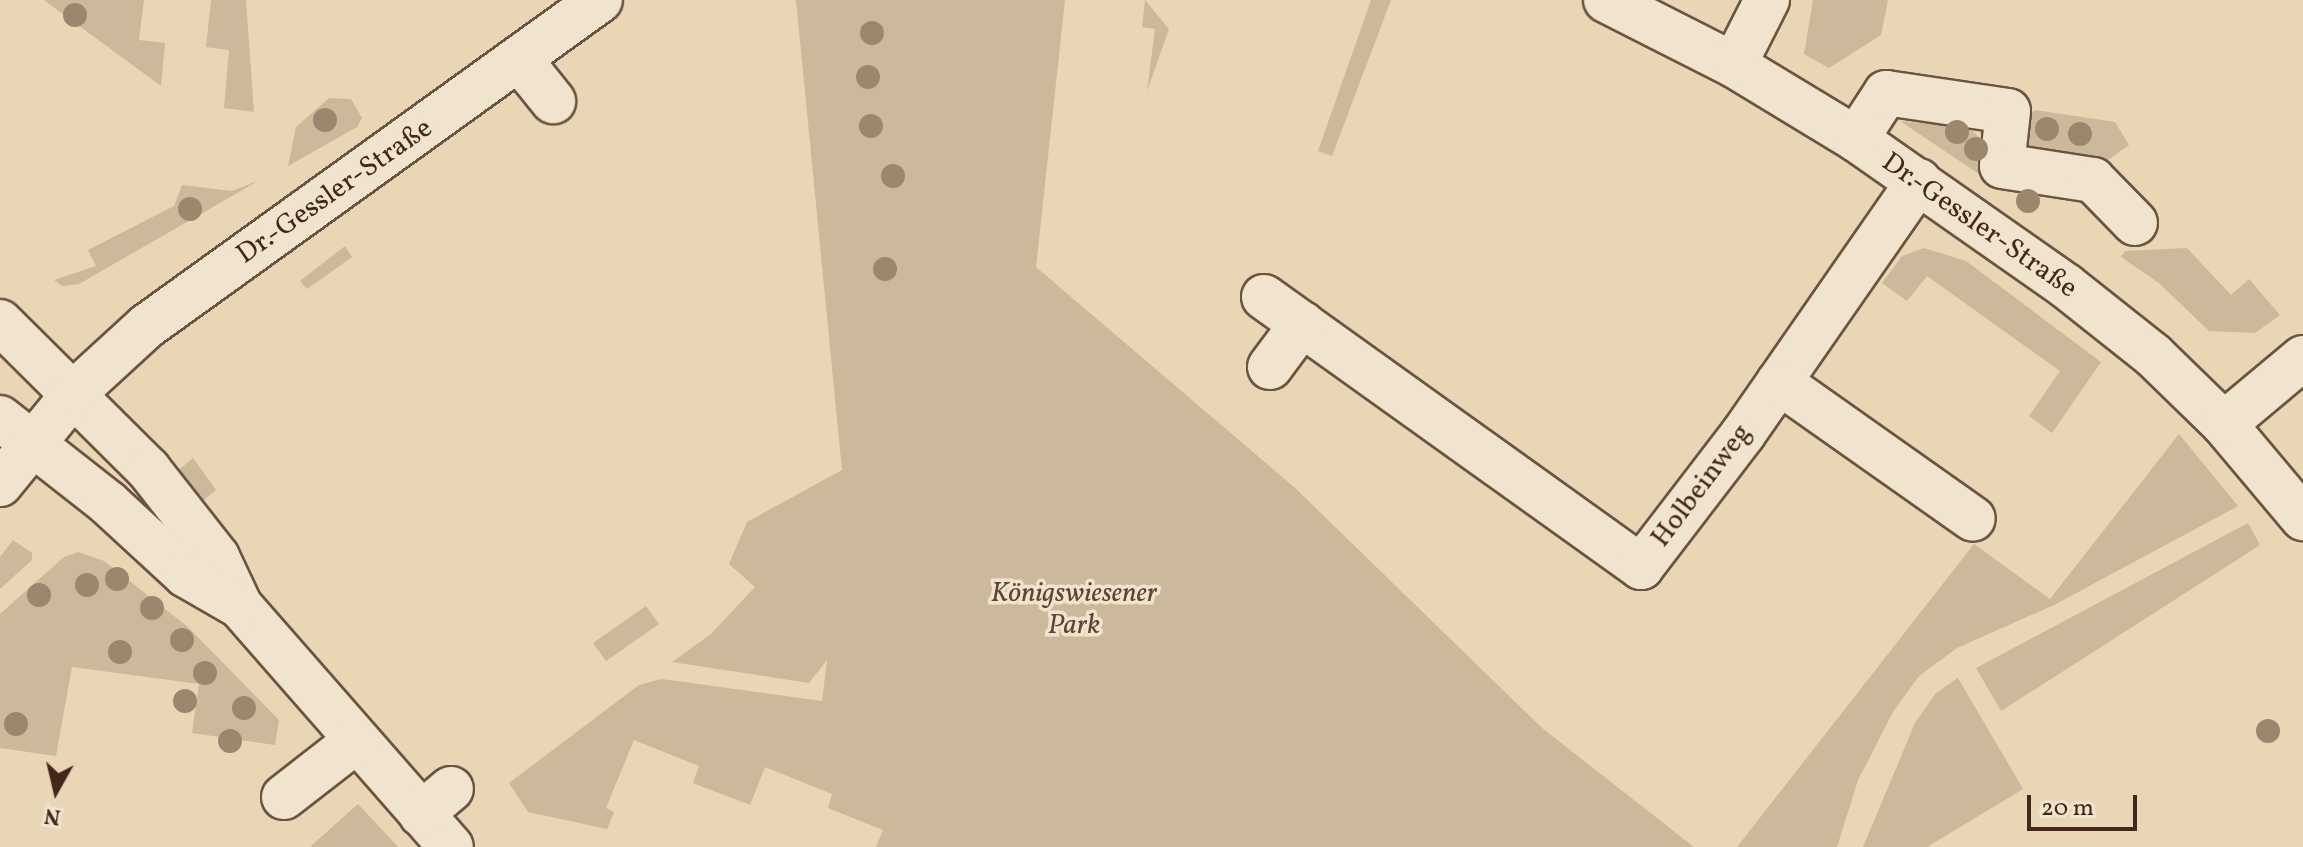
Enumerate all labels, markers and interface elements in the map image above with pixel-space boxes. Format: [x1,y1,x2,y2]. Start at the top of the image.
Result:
street label: Dr.-Gessler-Straße [231,112,439,272]
street label: Dr.-Gessler-Straße [1875,146,2083,306]
street label: Holbeinweg [1645,418,1759,554]
park label: Königswiesener Park [991,577,1157,643]
north arrow [16,751,96,831]
scale bar [2031,779,2141,829]
text: 20 m [2041,792,2094,826]
text: N [43,799,63,832]

